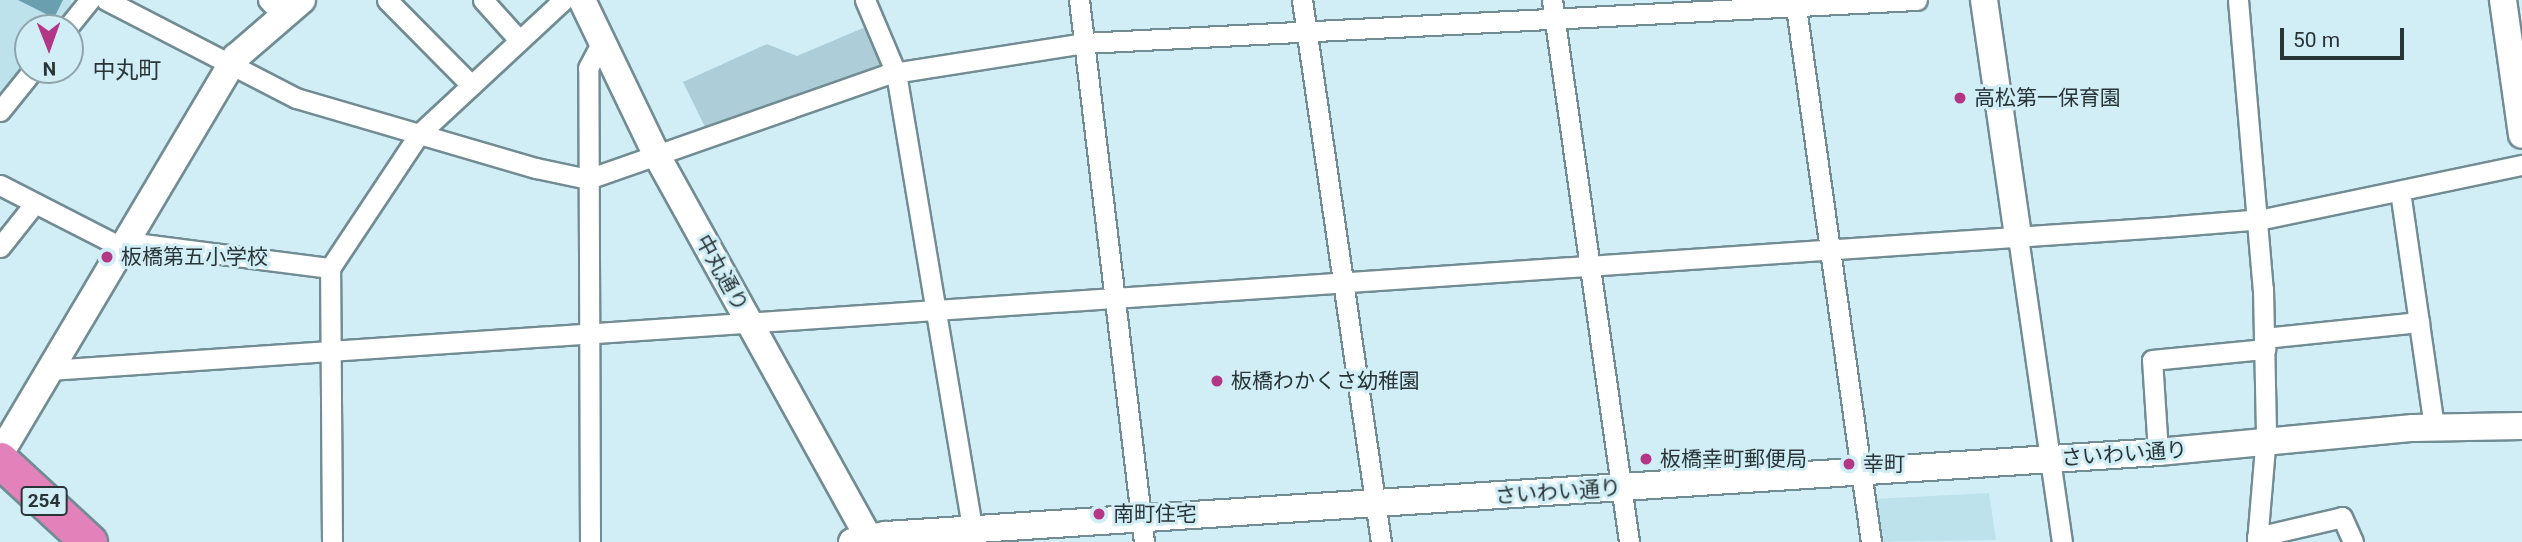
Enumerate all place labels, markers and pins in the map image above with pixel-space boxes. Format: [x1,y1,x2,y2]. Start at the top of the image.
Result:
place label: 高松第一保育園 [1974,85,2121,111]
marker: 高松第一保育園 [1952,90,1968,106]
place label: 板橋第五小学校 [121,244,268,270]
marker: 板橋第五小学校 [99,249,115,265]
place label: 板橋わかくさ幼稚園 [1231,368,1420,394]
marker: 板橋わかくさ幼稚園 [1209,373,1225,389]
place label: 板橋幸町郵便局 [1660,446,1807,472]
marker: 板橋幸町郵便局 [1638,451,1654,467]
place label: 幸町 [1863,451,1905,477]
marker: 幸町 [1841,456,1857,472]
place label: 南町住宅 [1113,501,1197,527]
marker: 南町住宅 [1091,506,1107,522]

